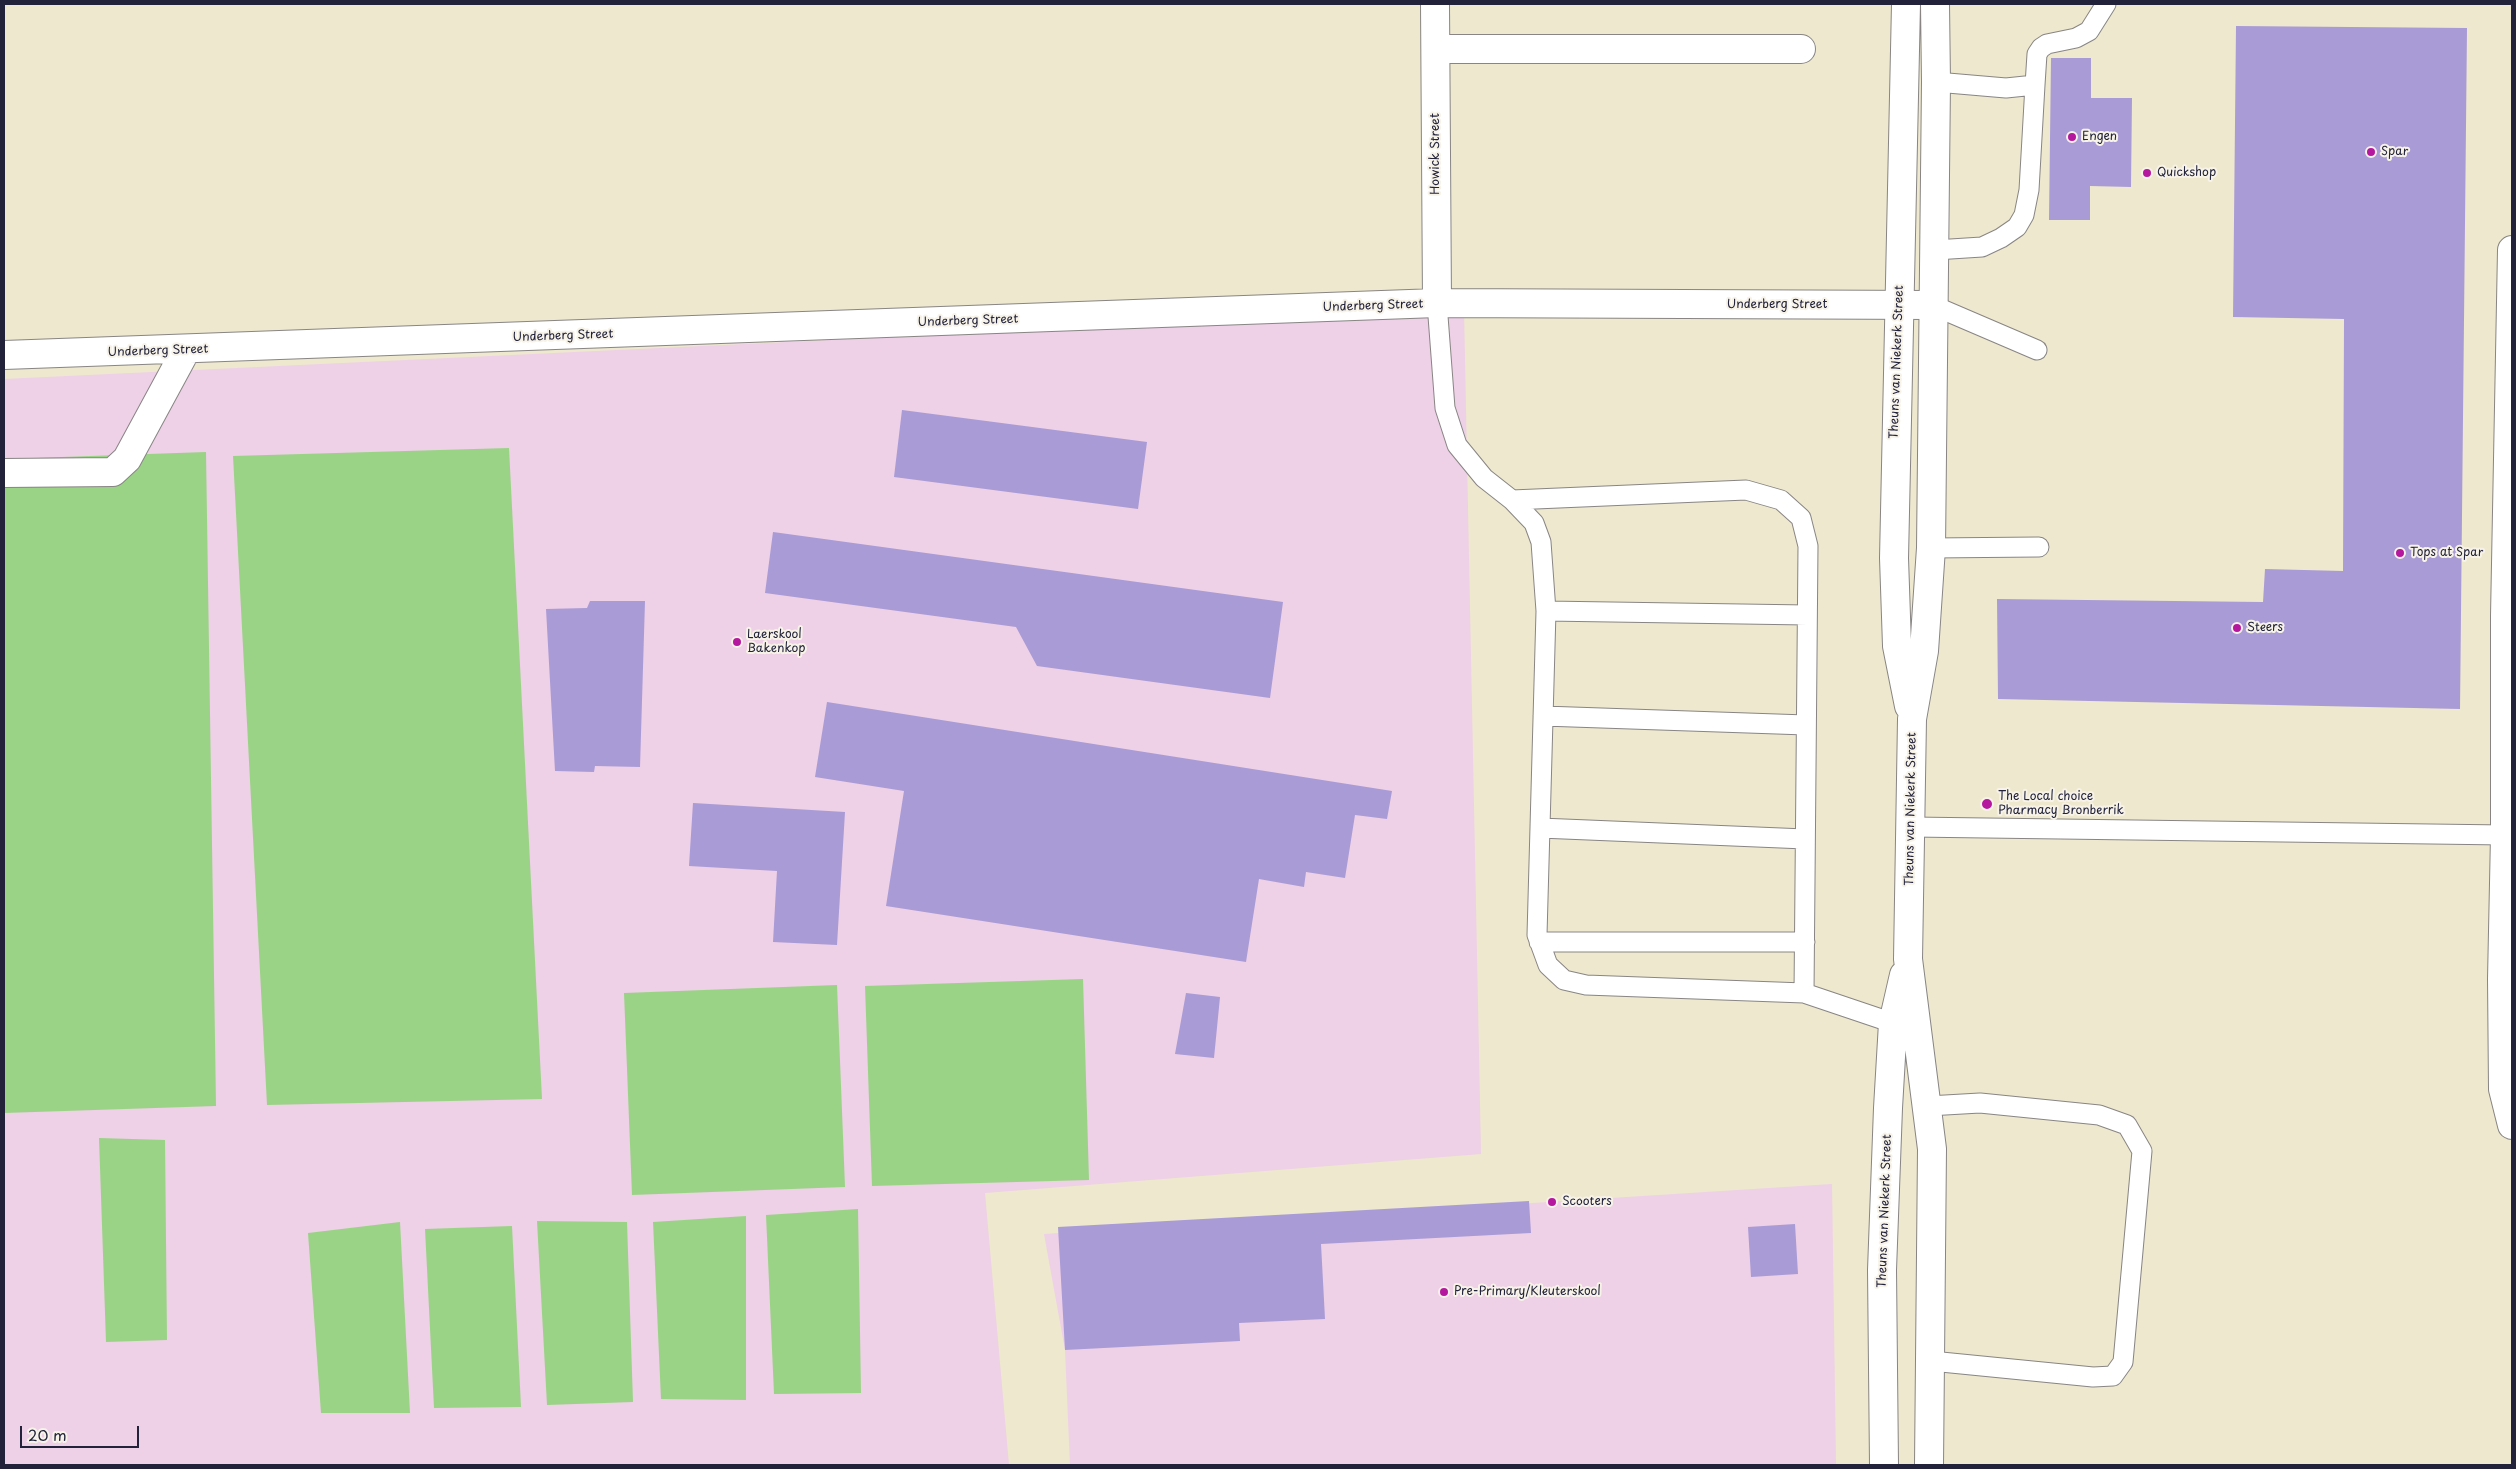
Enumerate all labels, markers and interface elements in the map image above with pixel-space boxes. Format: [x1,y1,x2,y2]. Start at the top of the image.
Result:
street label: Howick Street [1429,113,1443,195]
place label: Engen [2082,130,2117,144]
marker: Engen [2066,131,2078,143]
place label: Spar [2381,145,2408,159]
marker: Spar [2365,146,2377,158]
place label: Quickshop [2157,166,2216,180]
marker: Quickshop [2141,167,2153,179]
street label: Theuns van Niekerk Street [1887,285,1907,439]
street label: Underberg Street [1322,297,1424,315]
street label: Underberg Street [1727,298,1827,312]
street label: Underberg Street [917,312,1019,330]
street label: Underberg Street [512,327,614,345]
street label: Underberg Street [107,342,209,360]
place label: Tops at Spar [2410,546,2483,560]
marker: Tops at Spar [2394,547,2406,559]
place label: Steers [2247,621,2283,635]
marker: Steers [2231,622,2243,634]
place label: Laerskool Bakenkop [747,628,806,656]
marker: Laerskool Bakenkop [731,636,743,648]
street label: Theuns van Niekerk Street [1902,732,1920,886]
place label: The Local choice Pharmacy Bronberrik [1998,790,2124,818]
marker: The Local choice Pharmacy Bronberrik [1980,797,1994,811]
street label: Theuns van Niekerk Street [1875,1134,1895,1288]
place label: Scooters [1562,1195,1612,1209]
marker: Scooters [1546,1196,1558,1208]
place label: Pre-Primary/Kleuterskool [1454,1285,1601,1299]
marker: Pre-Primary/Kleuterskool [1438,1286,1450,1298]
scale bar [22,1416,141,1448]
text: 20 m [28,1423,67,1446]

